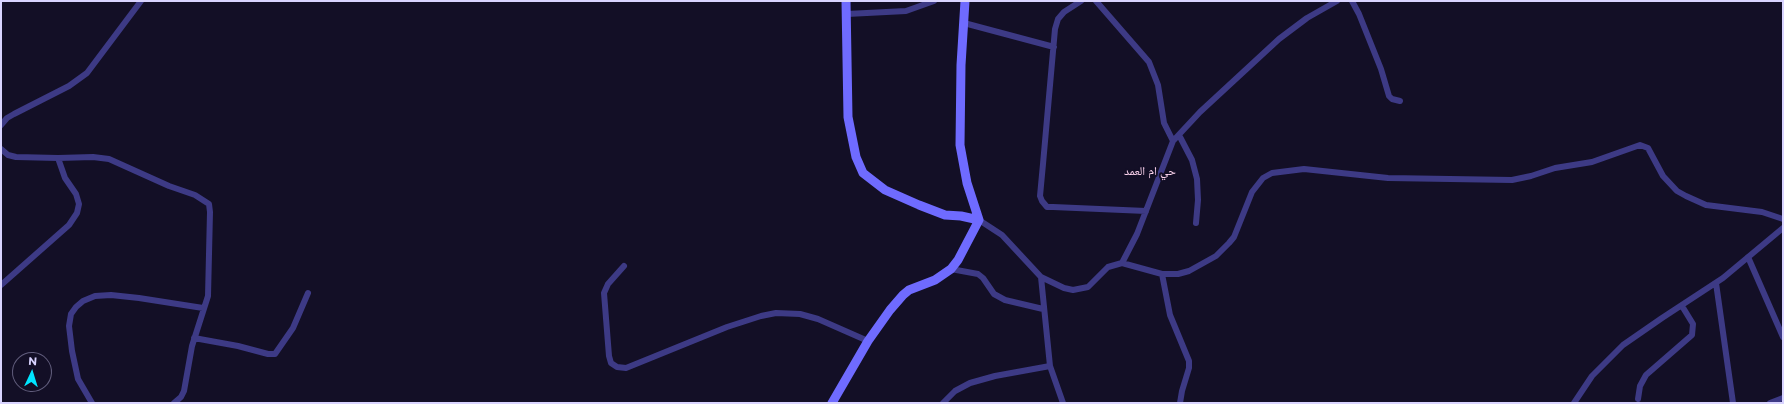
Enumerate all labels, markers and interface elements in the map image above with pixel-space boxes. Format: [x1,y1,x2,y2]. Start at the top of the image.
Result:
district label: حي ام العمد [1124,164,1176,178]
north arrow [12,352,52,392]
text: N [28,354,38,368]

